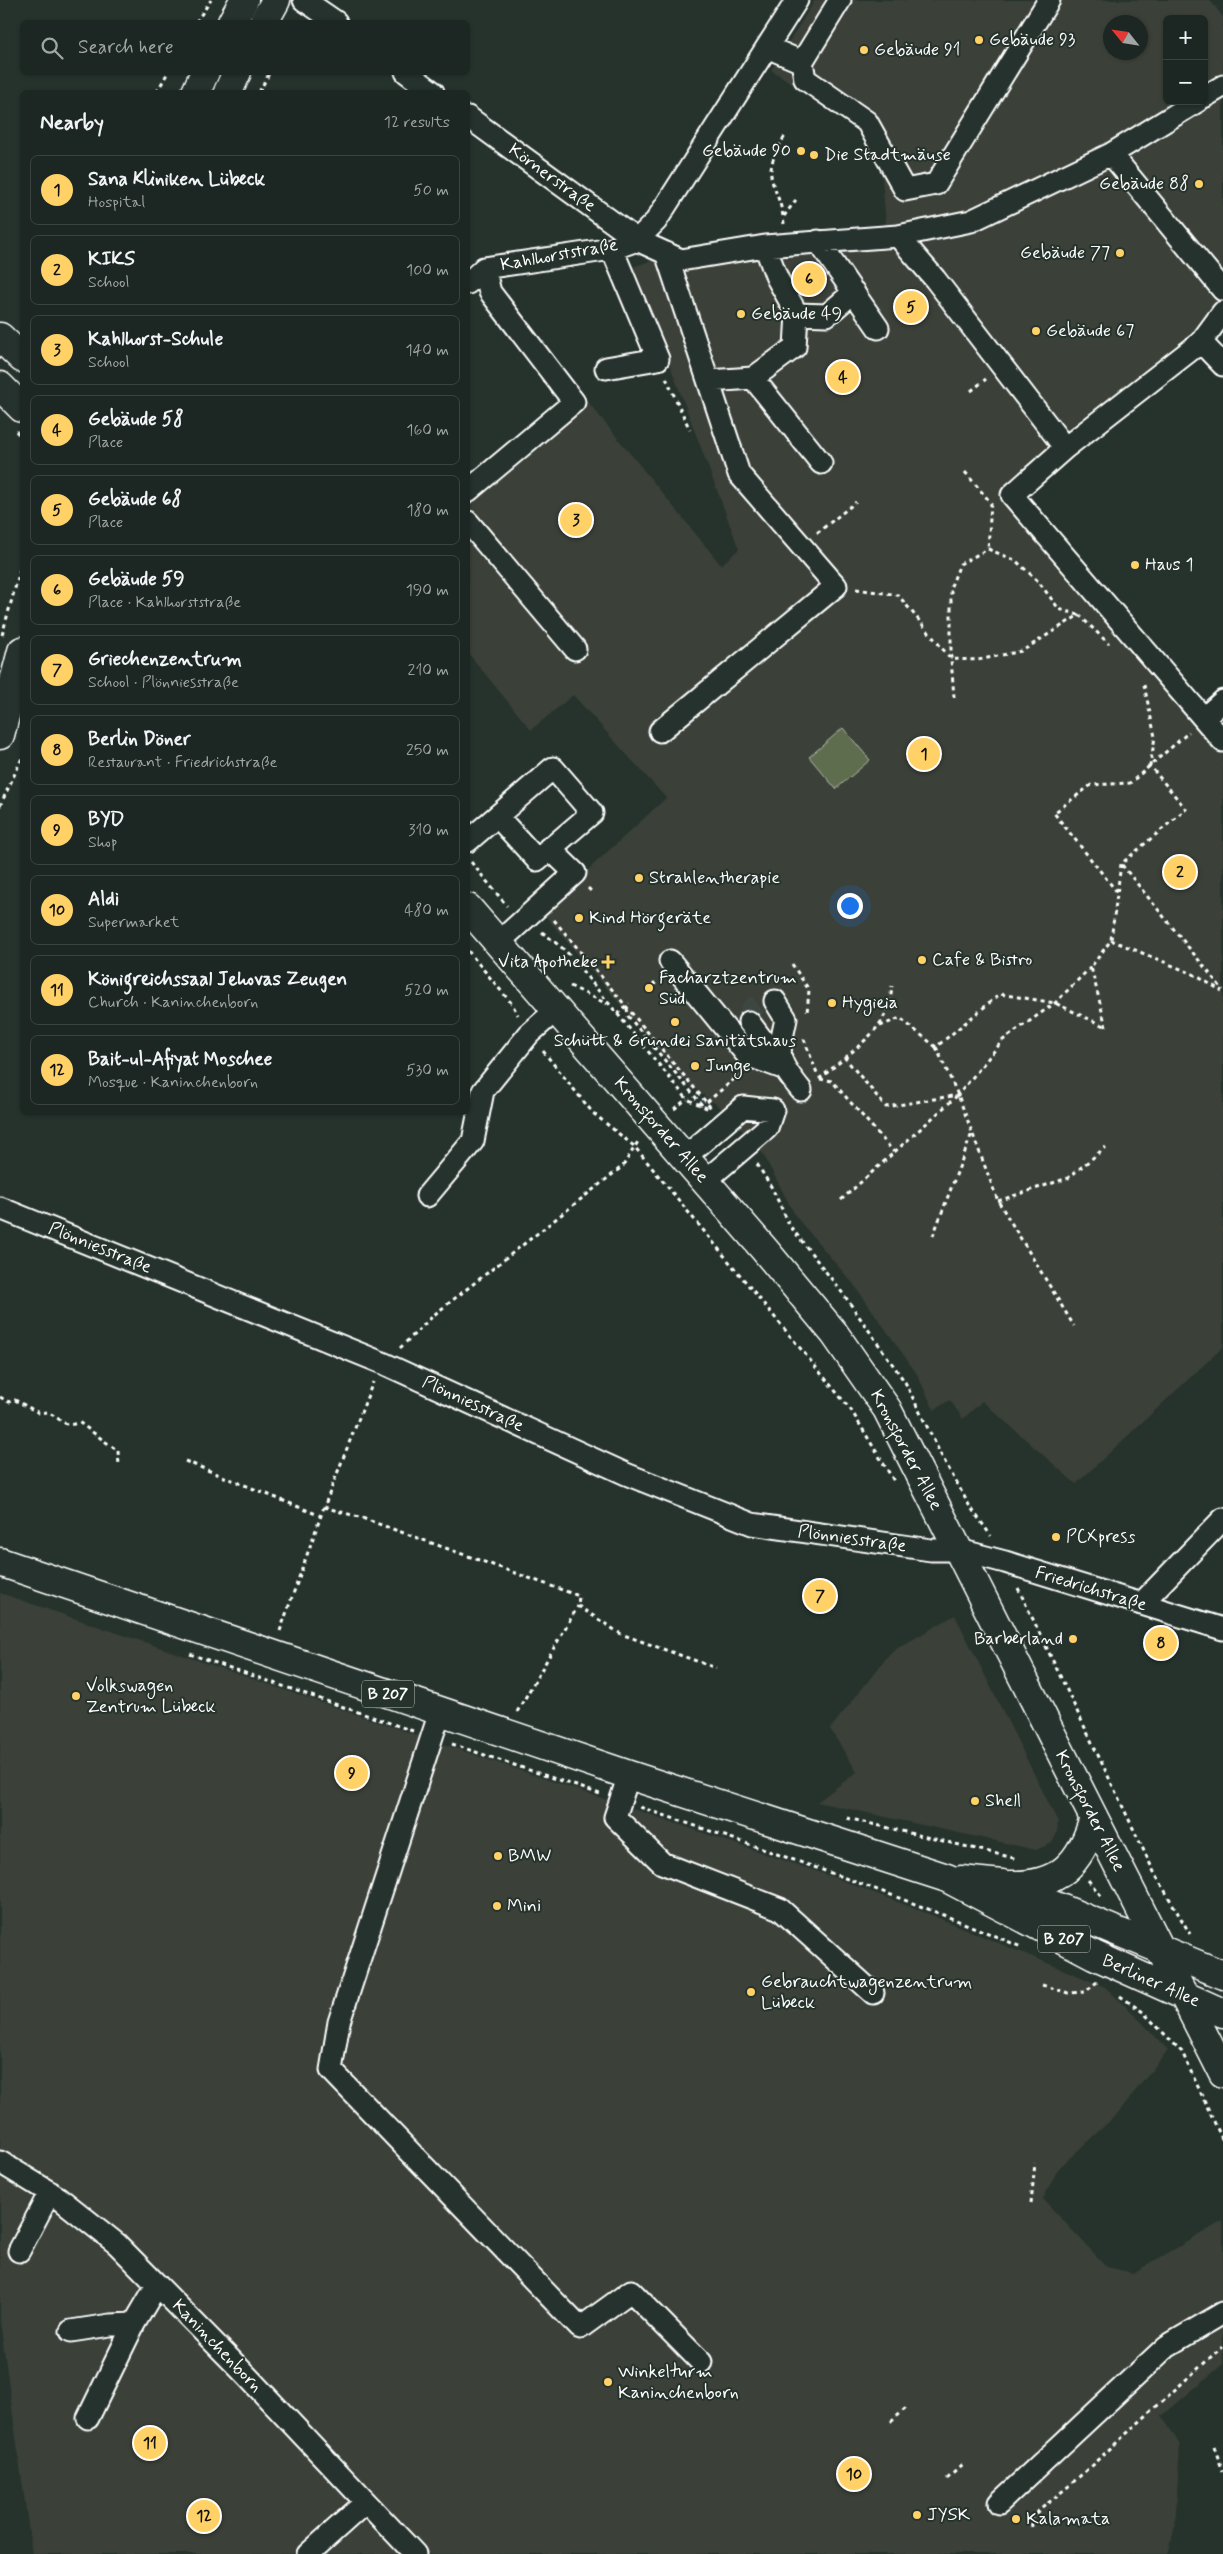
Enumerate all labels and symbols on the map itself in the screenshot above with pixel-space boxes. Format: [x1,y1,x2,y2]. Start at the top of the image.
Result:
north arrow [1103,15,1148,60]
place label: Gebäude 93 [989,28,1076,52]
marker: Gebäude 93 [973,34,985,46]
place label: Gebäude 91 [874,38,961,62]
marker: Gebäude 91 [858,44,870,56]
street label: Körnerstraße [503,138,601,218]
place label: Gebäude 90 [702,139,791,163]
place label: Die Stadtmäuse [824,143,951,167]
marker: Gebäude 90 [795,145,807,157]
marker: Die Stadtmäuse [808,149,820,161]
place label: Gebäude 88 [1099,172,1189,196]
marker: Gebäude 88 [1193,178,1205,190]
street label: Kahlhorststraße [498,233,620,277]
place label: Gebäude 77 [1020,241,1110,265]
marker: Gebäude 77 [1114,247,1126,259]
pin: 6 [793,260,825,298]
pin: 5 [895,288,927,326]
place label: Gebäude 49 [751,302,842,326]
marker: Gebäude 49 [735,308,747,320]
place label: Gebäude 67 [1046,319,1134,343]
marker: Gebäude 67 [1030,325,1042,337]
pin: 4 [827,358,859,396]
pin: 3 [560,501,592,539]
place label: Haus 1 [1145,553,1194,577]
marker: Haus 1 [1129,559,1141,571]
pin: 1 [908,735,940,773]
pin: 2 [1164,853,1196,891]
place label: Strahlentherapie [649,866,780,890]
marker: Strahlentherapie [633,872,645,884]
your location [837,893,863,919]
place label: Kind Hörgeräte [589,906,711,932]
marker: Kind Hörgeräte [573,912,585,924]
place label: Cafe & Bistro [932,948,1032,972]
place label: Vita Apotheke [498,950,598,975]
marker: Cafe & Bistro [916,954,928,966]
marker: Vita Apotheke [602,956,614,968]
place label: Facharztzentrum Süd [659,966,797,1011]
marker: Facharztzentrum Süd [643,982,655,994]
place label: Hygieia [842,991,898,1016]
marker: Hygieia [826,997,838,1009]
marker: Schütt & Grundei Sanitätshaus [669,1016,681,1028]
place label: Schütt & Grundei Sanitätshaus [554,1029,796,1053]
place label: Junge [705,1054,751,1079]
marker: Junge [689,1060,701,1072]
street label: Kronsforder Allee [607,1072,714,1190]
street label: Plönniesstraße [45,1216,155,1280]
street label: Plönniesstraße [418,1370,528,1438]
street label: Kronsforder Allee [862,1386,948,1516]
street label: Plönniesstraße [796,1520,908,1559]
place label: PCXpress [1066,1525,1135,1549]
marker: PCXpress [1050,1531,1062,1543]
street label: Friedrichstraße [1032,1561,1150,1617]
pin: 7 [804,1577,836,1615]
pin: 8 [1145,1624,1177,1662]
place label: Barberland [974,1627,1063,1651]
marker: Barberland [1067,1633,1079,1645]
place label: Volkswagen Zentrum Lübeck [86,1674,216,1719]
road number: B 207 [362,1680,414,1708]
marker: Volkswagen Zentrum Lübeck [70,1690,82,1702]
street label: Kronsforder Allee [1047,1746,1131,1877]
pin: 9 [336,1754,368,1792]
place label: Shell [985,1789,1021,1813]
marker: Shell [969,1795,981,1807]
place label: BMW [508,1844,551,1868]
marker: BMW [492,1850,504,1862]
place label: Mini [507,1894,541,1918]
marker: Mini [491,1900,503,1912]
road number: B 207 [1038,1926,1090,1952]
street label: Berliner Allee [1098,1949,1204,2013]
place label: Gebrauchtwagenzentrum Lübeck [761,1970,972,2015]
marker: Gebrauchtwagenzentrum Lübeck [745,1986,757,1998]
street label: Kaninchenborn [166,2294,268,2398]
place label: Winkelturm Kaninchenborn [618,2360,739,2405]
marker: Winkelturm Kaninchenborn [602,2376,614,2388]
pin: 11 [134,2424,166,2462]
pin: 10 [838,2455,870,2493]
pin: 12 [188,2497,220,2535]
place label: JYSK [927,2503,970,2527]
place label: Kalamata [1026,2507,1110,2531]
marker: JYSK [911,2509,923,2521]
marker: Kalamata [1010,2513,1022,2525]

